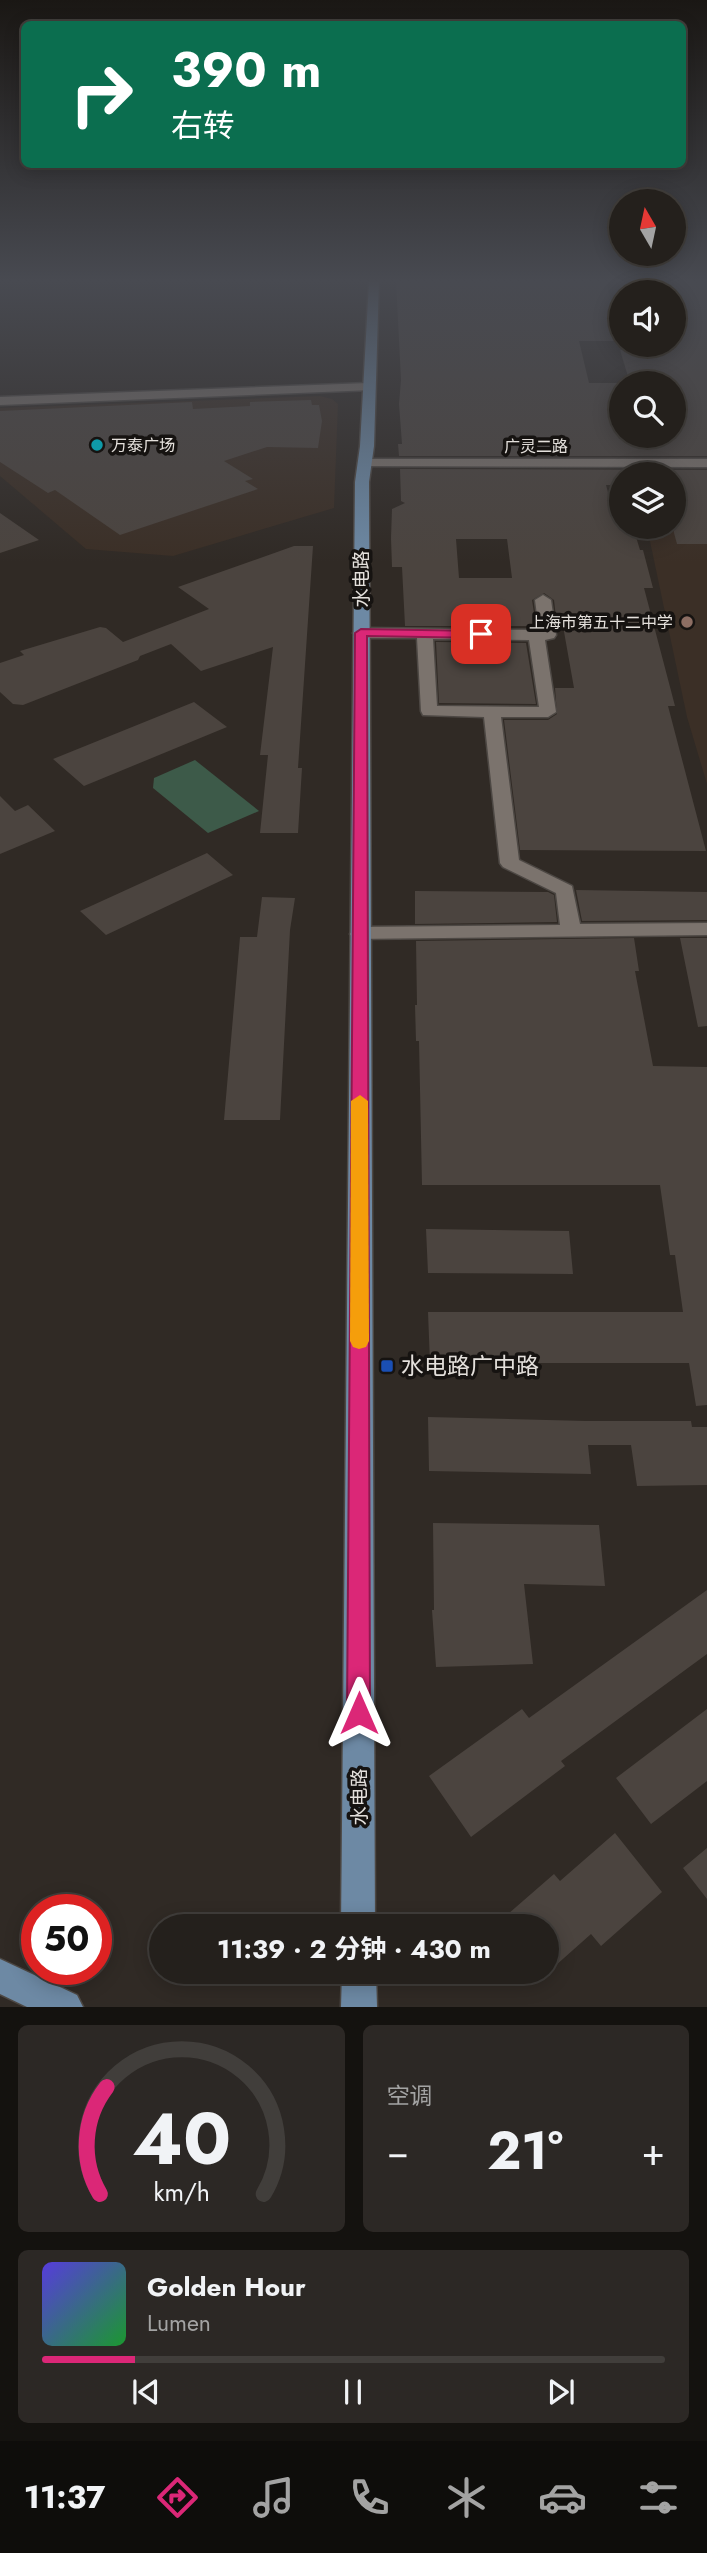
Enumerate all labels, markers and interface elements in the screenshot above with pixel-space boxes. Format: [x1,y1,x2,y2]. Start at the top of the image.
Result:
text: 390 m [171,35,322,105]
icon: right [56,49,147,140]
text: 右转 [171,103,235,149]
north arrow [609,189,686,266]
map controls [609,189,686,539]
button: sound [609,280,686,357]
button: search [609,371,686,448]
place label: 万泰广场 [111,434,175,457]
street label: 广灵二路 [504,435,568,458]
marker: 万泰广场 [89,437,105,453]
button: layers [609,462,686,539]
street label: 水电路 [348,550,375,608]
pin [451,604,511,664]
place label: 上海市第五十二中学 [529,611,673,634]
marker: 上海市第五十二中学 [679,614,695,630]
icon: arrive [462,615,500,653]
place label: 水电路广中路 [401,1349,539,1383]
marker: 水电路广中路 [379,1358,395,1374]
position arrow [322,1676,396,1750]
street label: 水电路 [346,1768,373,1826]
speed limit sign: 50 [21,1894,112,1985]
text: 11:39 · 2 分钟 · 430 m [217,1930,491,1968]
text: 空调 [387,2079,433,2113]
text: 40 [132,2087,231,2192]
text: 21° [487,2113,563,2189]
text: − [387,2124,409,2179]
text: + [642,2124,665,2179]
text: km/h [153,2174,210,2210]
text: Golden Hour [147,2268,306,2306]
text: Lumen [147,2306,211,2340]
icon: previous [127,2373,165,2411]
icon: pause [334,2373,372,2411]
icon: next [542,2373,580,2411]
icon: directions [153,2473,202,2522]
icon: music [249,2473,298,2522]
icon: phone [345,2473,394,2522]
icon: climate [442,2473,491,2522]
icon: car [538,2473,587,2522]
icon: filters [634,2473,683,2522]
text: 11:37 [24,2474,105,2520]

